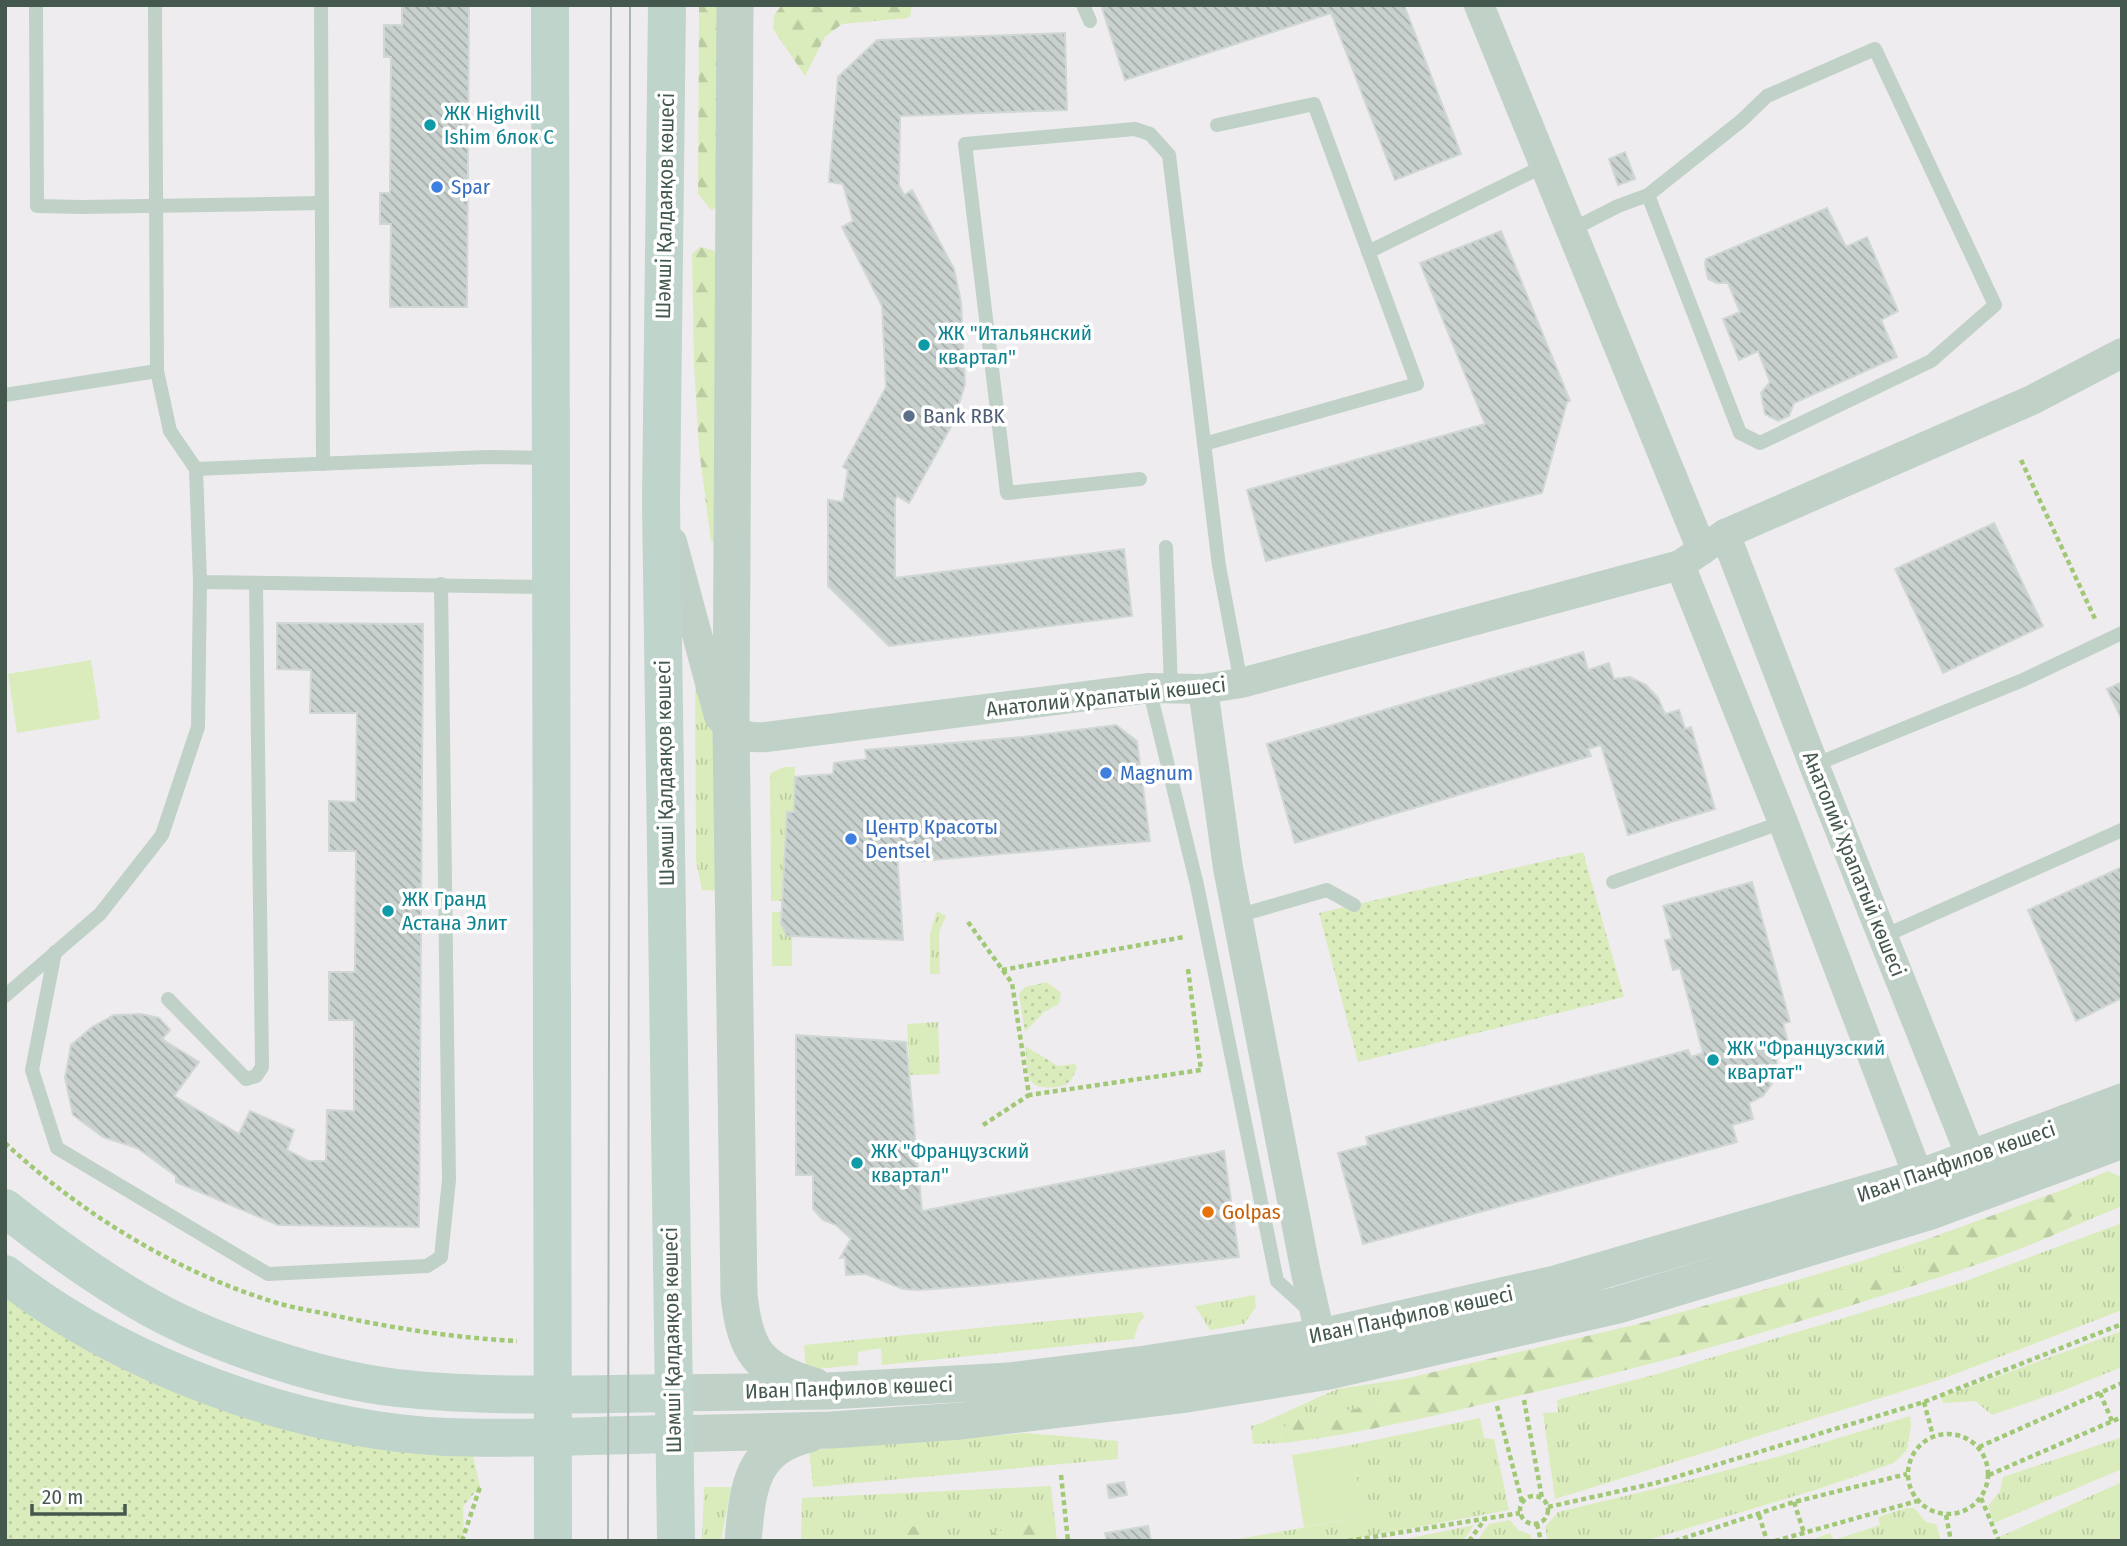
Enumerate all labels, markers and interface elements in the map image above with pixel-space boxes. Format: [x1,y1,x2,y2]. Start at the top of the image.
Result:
street label: Шәмші Қалдаяқов көшесі [650,93,680,319]
place label: ЖК Highvill Ishim блок C [444,100,554,150]
marker: ЖК Highvill Ishim блок C [422,117,438,133]
place label: Spar [451,174,491,200]
marker: Spar [429,179,445,195]
place label: ЖК "Итальянский квартал" [938,320,1092,370]
marker: ЖК "Итальянский квартал" [916,337,932,353]
place label: Bank RBK [923,403,1005,429]
marker: Bank RBK [901,408,917,424]
street label: Шәмші Қалдаяқов көшесі [650,660,680,886]
street label: Анатолий Храпатый көшесі [985,671,1227,723]
street label: Анатолий Храпатый көшесі [1797,747,1911,981]
place label: Magnum [1120,760,1193,786]
marker: Magnum [1098,765,1114,781]
place label: Центр Красоты Dentsel [865,814,998,864]
marker: Центр Красоты Dentsel [843,831,859,847]
place label: ЖК Гранд Астана Элит [402,886,508,936]
marker: ЖК Гранд Астана Элит [380,903,396,919]
place label: ЖК "Французский квартат" [1727,1035,1885,1085]
marker: ЖК "Французский квартат" [1705,1052,1721,1068]
street label: Иван Панфилов көшесі [1853,1116,2059,1208]
place label: ЖК "Французский квартал" [871,1138,1029,1188]
marker: ЖК "Французский квартал" [849,1155,865,1171]
place label: Golpas [1222,1199,1281,1225]
marker: Golpas [1200,1204,1216,1220]
street label: Шәмші Қалдаяқов көшесі [657,1227,687,1453]
street label: Иван Панфилов көшесі [1307,1281,1515,1349]
street label: Иван Панфилов көшесі [745,1371,953,1405]
scale bar [32,1472,124,1516]
text: 20 m [42,1484,83,1510]

